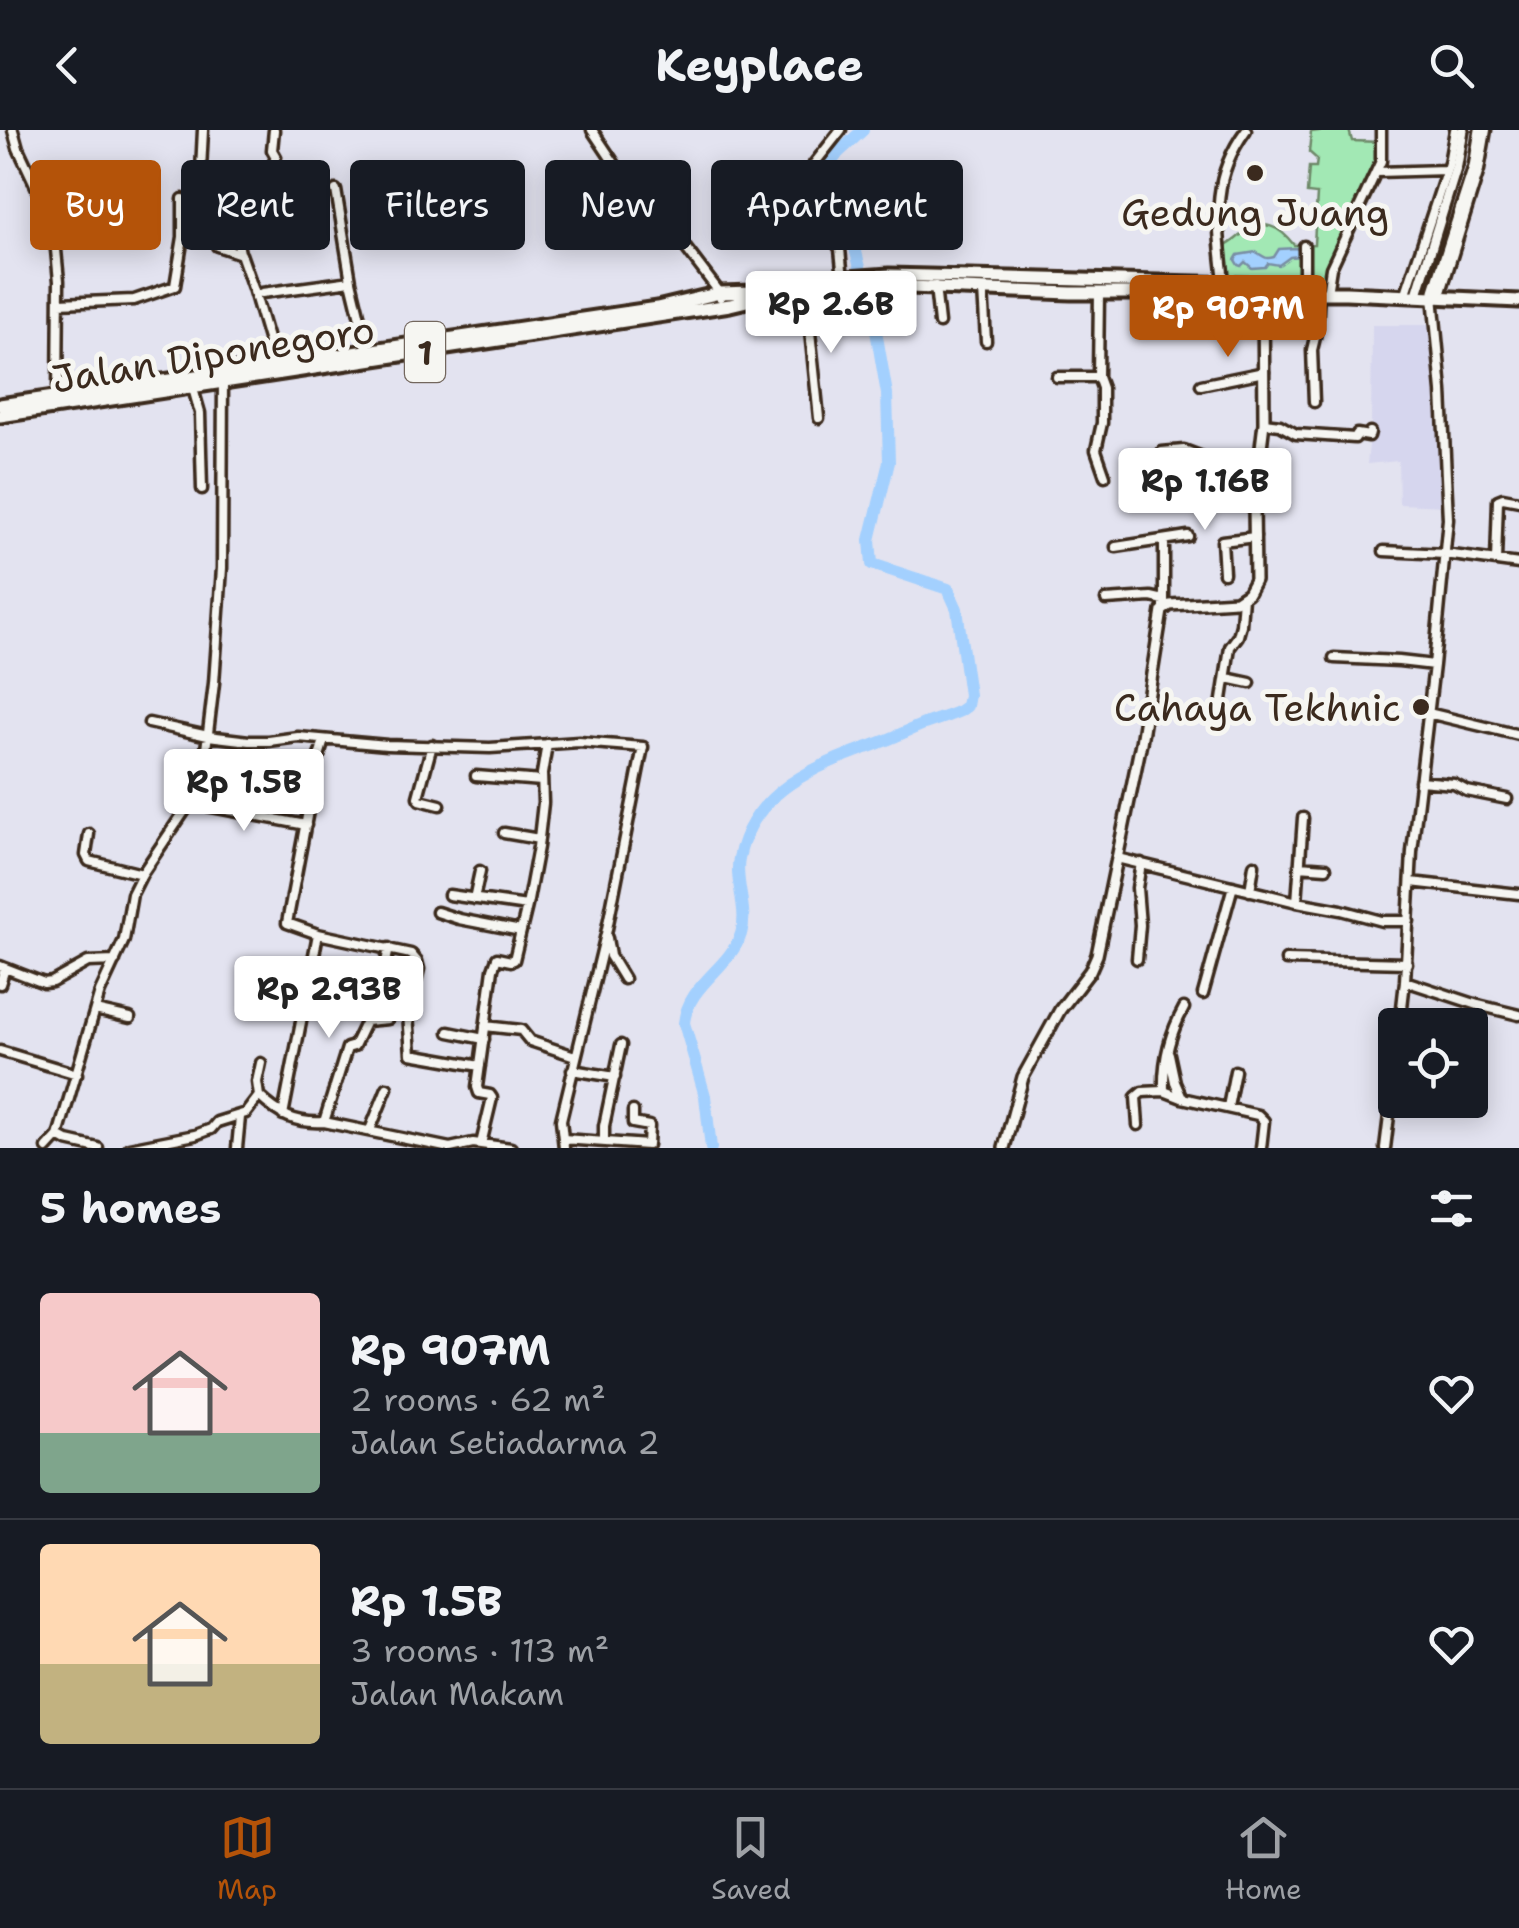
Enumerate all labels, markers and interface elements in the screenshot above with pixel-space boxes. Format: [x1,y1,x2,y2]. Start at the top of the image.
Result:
text: Keyplace [655,35,864,95]
icon: back [40,38,95,93]
icon: search [1424,38,1479,93]
chip: Buy [30,160,161,250]
chip: Rent [181,160,330,250]
chip: Filters [350,160,525,250]
chip: New [545,160,691,250]
chip: Apartment [711,160,963,250]
marker: Gedung Juang [1244,162,1266,184]
place label: Gedung Juang [1121,187,1389,238]
pin: Rp 2.6B [739,271,923,356]
pin: Rp 907M [1136,275,1320,360]
text: Rp 2.6B [768,282,894,325]
text: Rp 907M [1152,286,1304,329]
street label: Jalan Diponegoro [48,303,378,405]
road number: 1 [405,322,445,382]
pin: Rp 1.16B [1102,448,1308,533]
text: Rp 1.16B [1140,459,1270,502]
place label: Cahaya Tekhnic [1114,682,1401,733]
marker: Cahaya Tekhnic [1410,696,1432,718]
pin: Rp 1.5B [152,749,336,834]
text: Rp 1.5B [186,760,302,803]
pin: Rp 2.93B [226,956,432,1041]
text: Rp 2.93B [256,967,402,1010]
map controls [1378,1008,1488,1118]
button: locate [1378,1008,1488,1118]
text: 5 homes [40,1180,221,1236]
icon: filters [1424,1181,1479,1236]
text: Rp 907M [350,1322,550,1378]
icon: home [120,1333,240,1453]
icon: heart [1424,1366,1479,1421]
text: 2 rooms · 62 m² [350,1378,606,1421]
text: Jalan Setiadarma 2 [350,1421,660,1464]
text: Rp 1.5B [350,1573,503,1629]
icon: home [120,1584,240,1704]
icon: heart [1424,1617,1479,1672]
text: 3 rooms · 113 m² [350,1629,609,1672]
text: Jalan Makam [350,1672,564,1715]
tab: Map [217,1810,277,1908]
tab: Saved [711,1810,791,1908]
tab: Home [1225,1810,1302,1908]

